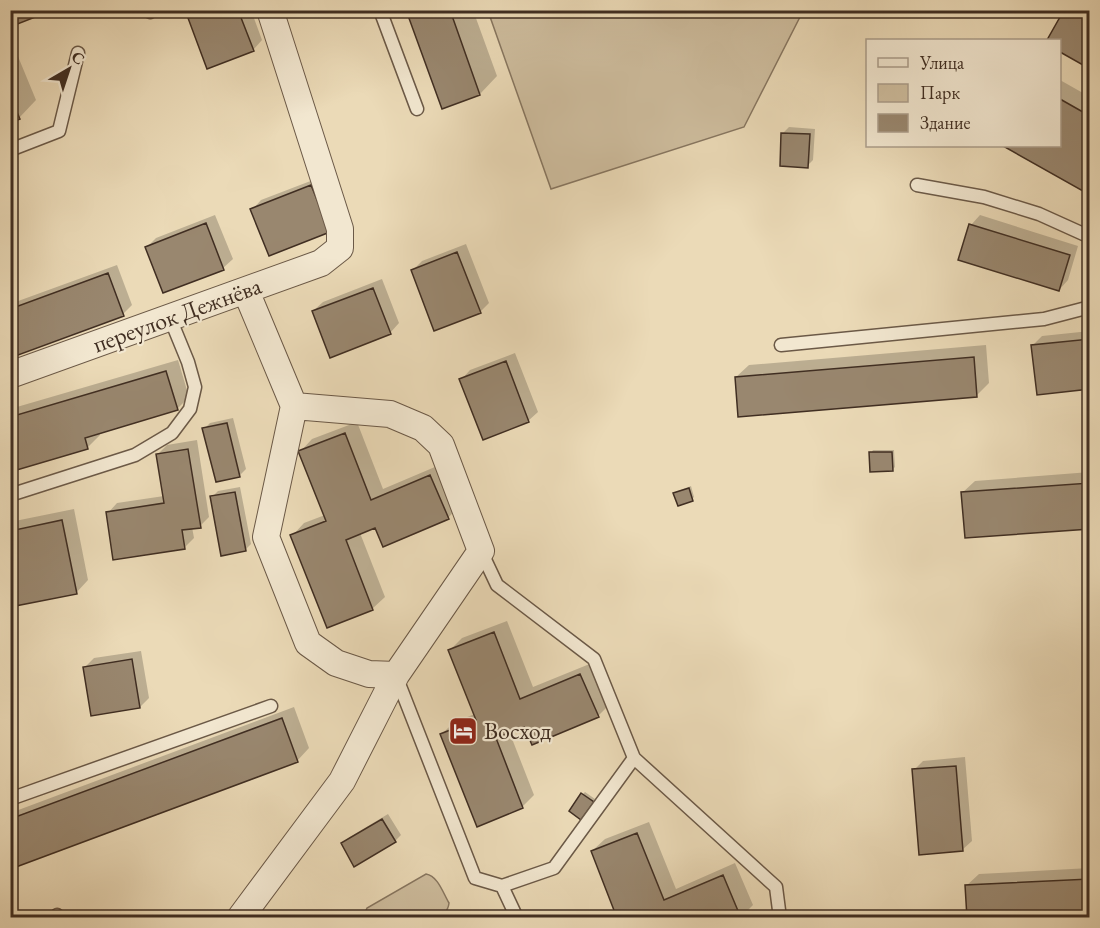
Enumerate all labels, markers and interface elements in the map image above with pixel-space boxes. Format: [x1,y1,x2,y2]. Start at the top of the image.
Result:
north arrow [39,39,99,99]
legend [866,39,1061,147]
text: С [67,46,89,69]
text: Улица [919,51,965,74]
text: Парк [920,81,960,104]
text: Здание [920,111,970,134]
street label: переулок Дежнёва [88,270,266,359]
hotel icon: Восход [447,715,479,747]
place label: Восход [484,715,551,746]

